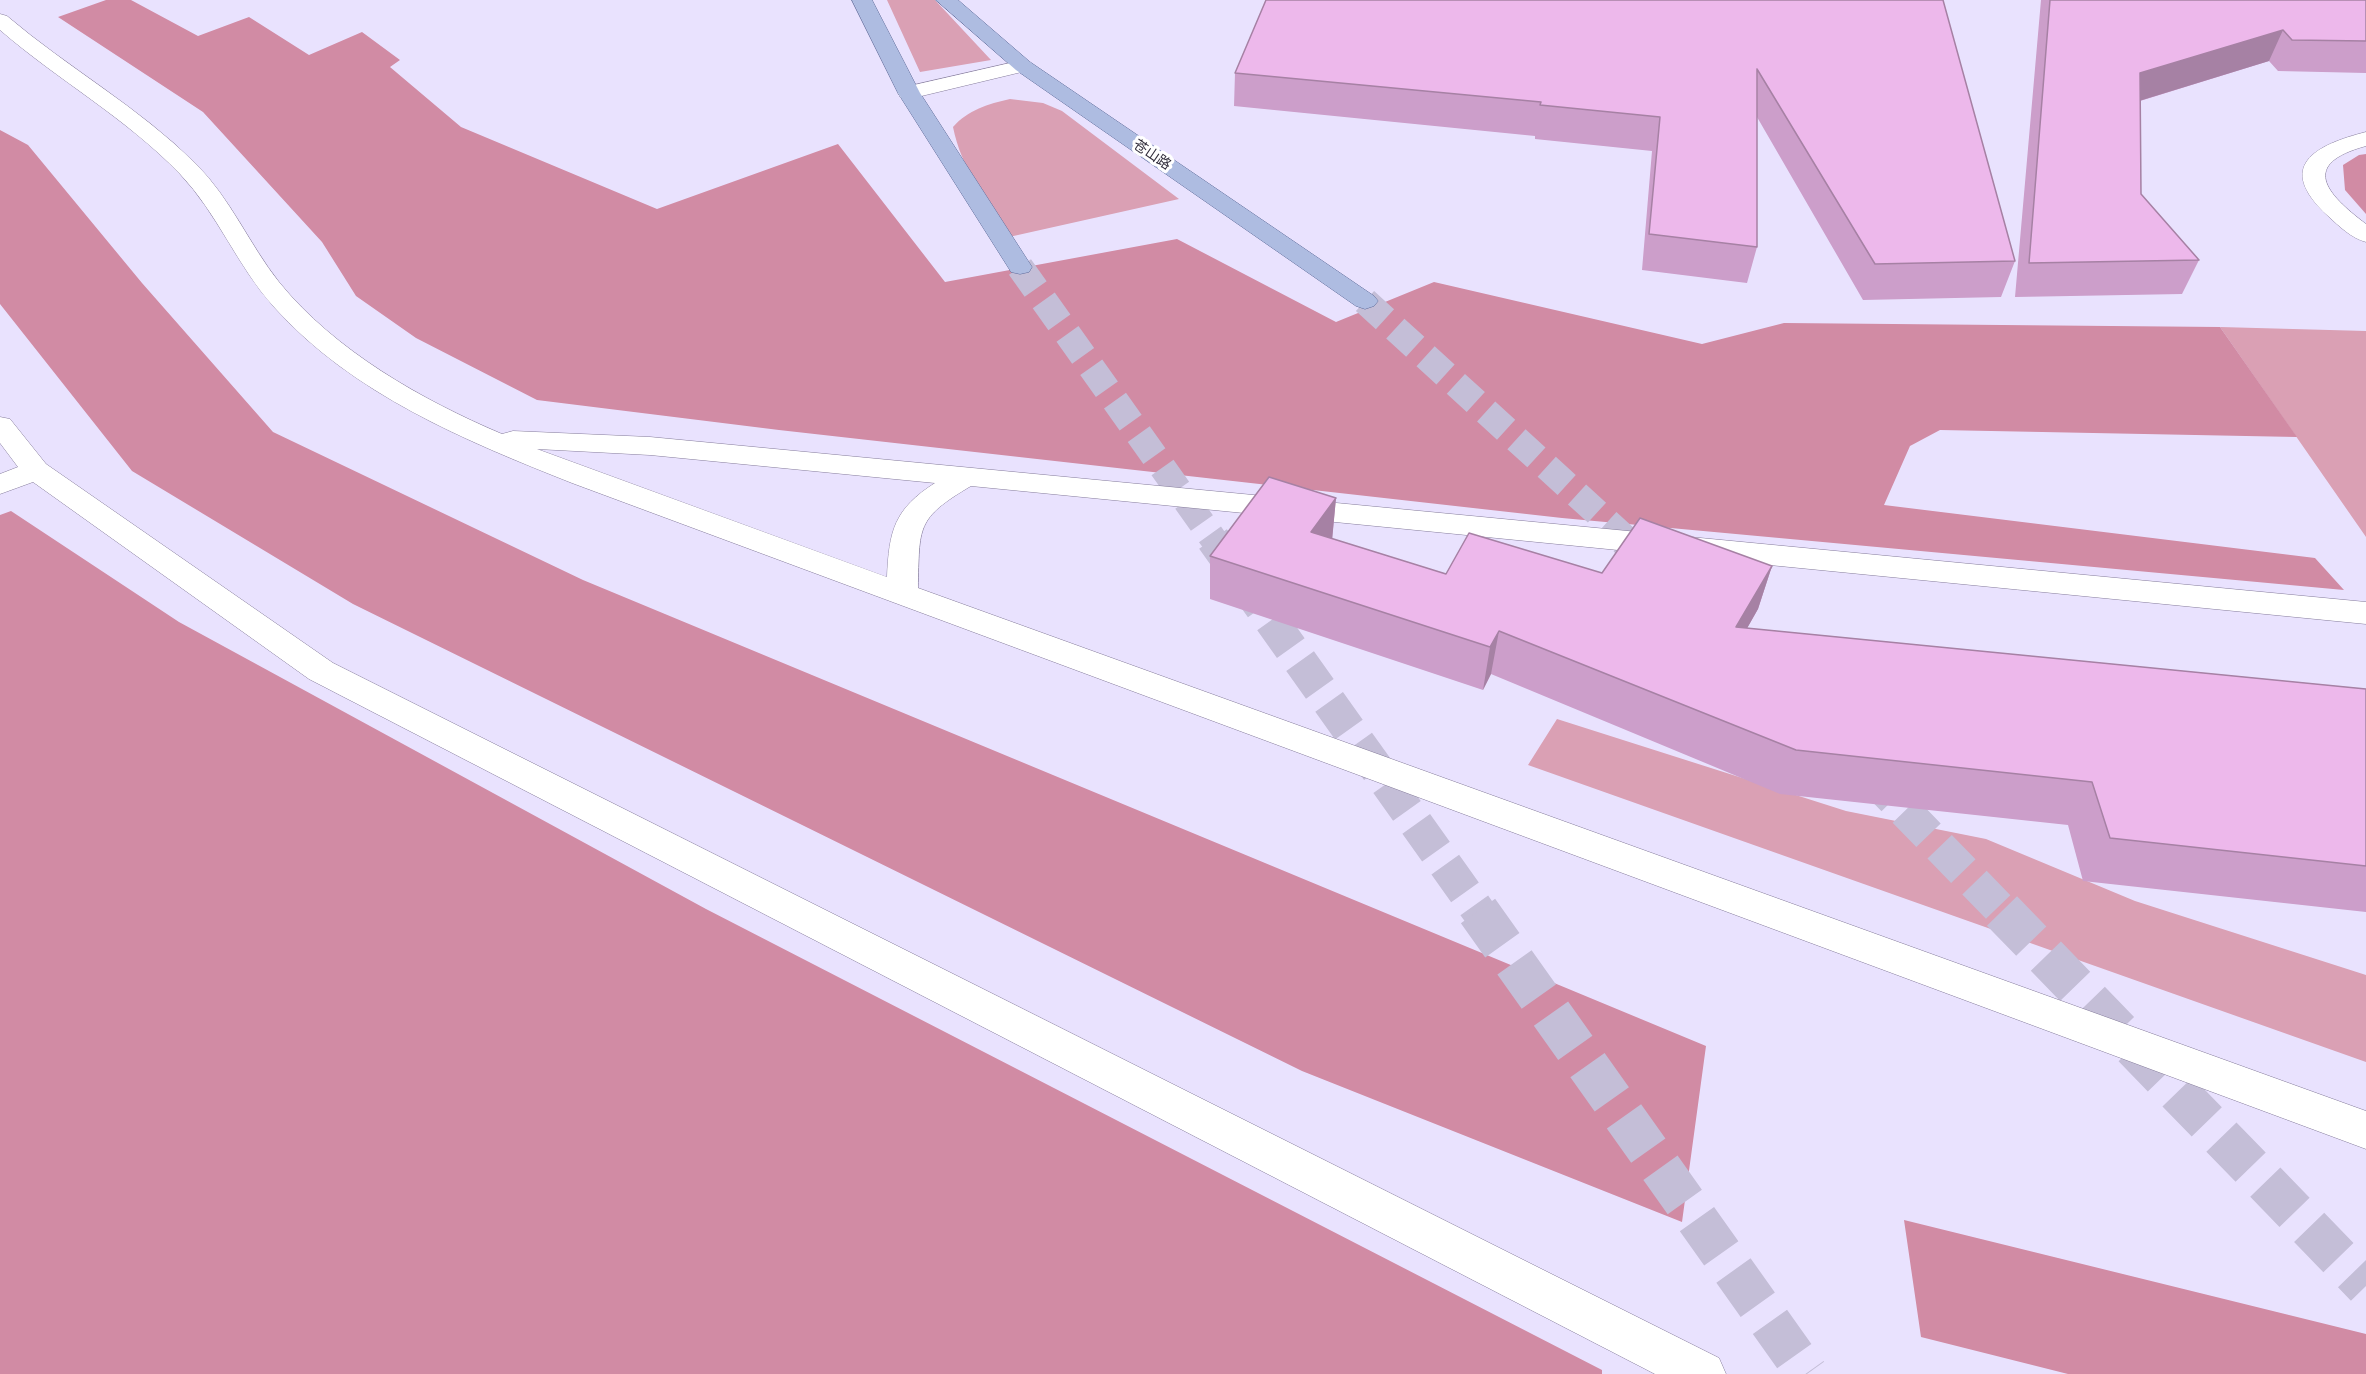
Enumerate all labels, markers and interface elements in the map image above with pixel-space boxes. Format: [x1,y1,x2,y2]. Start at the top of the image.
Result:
street label: 苍山路 [1130,136,1174,174]

